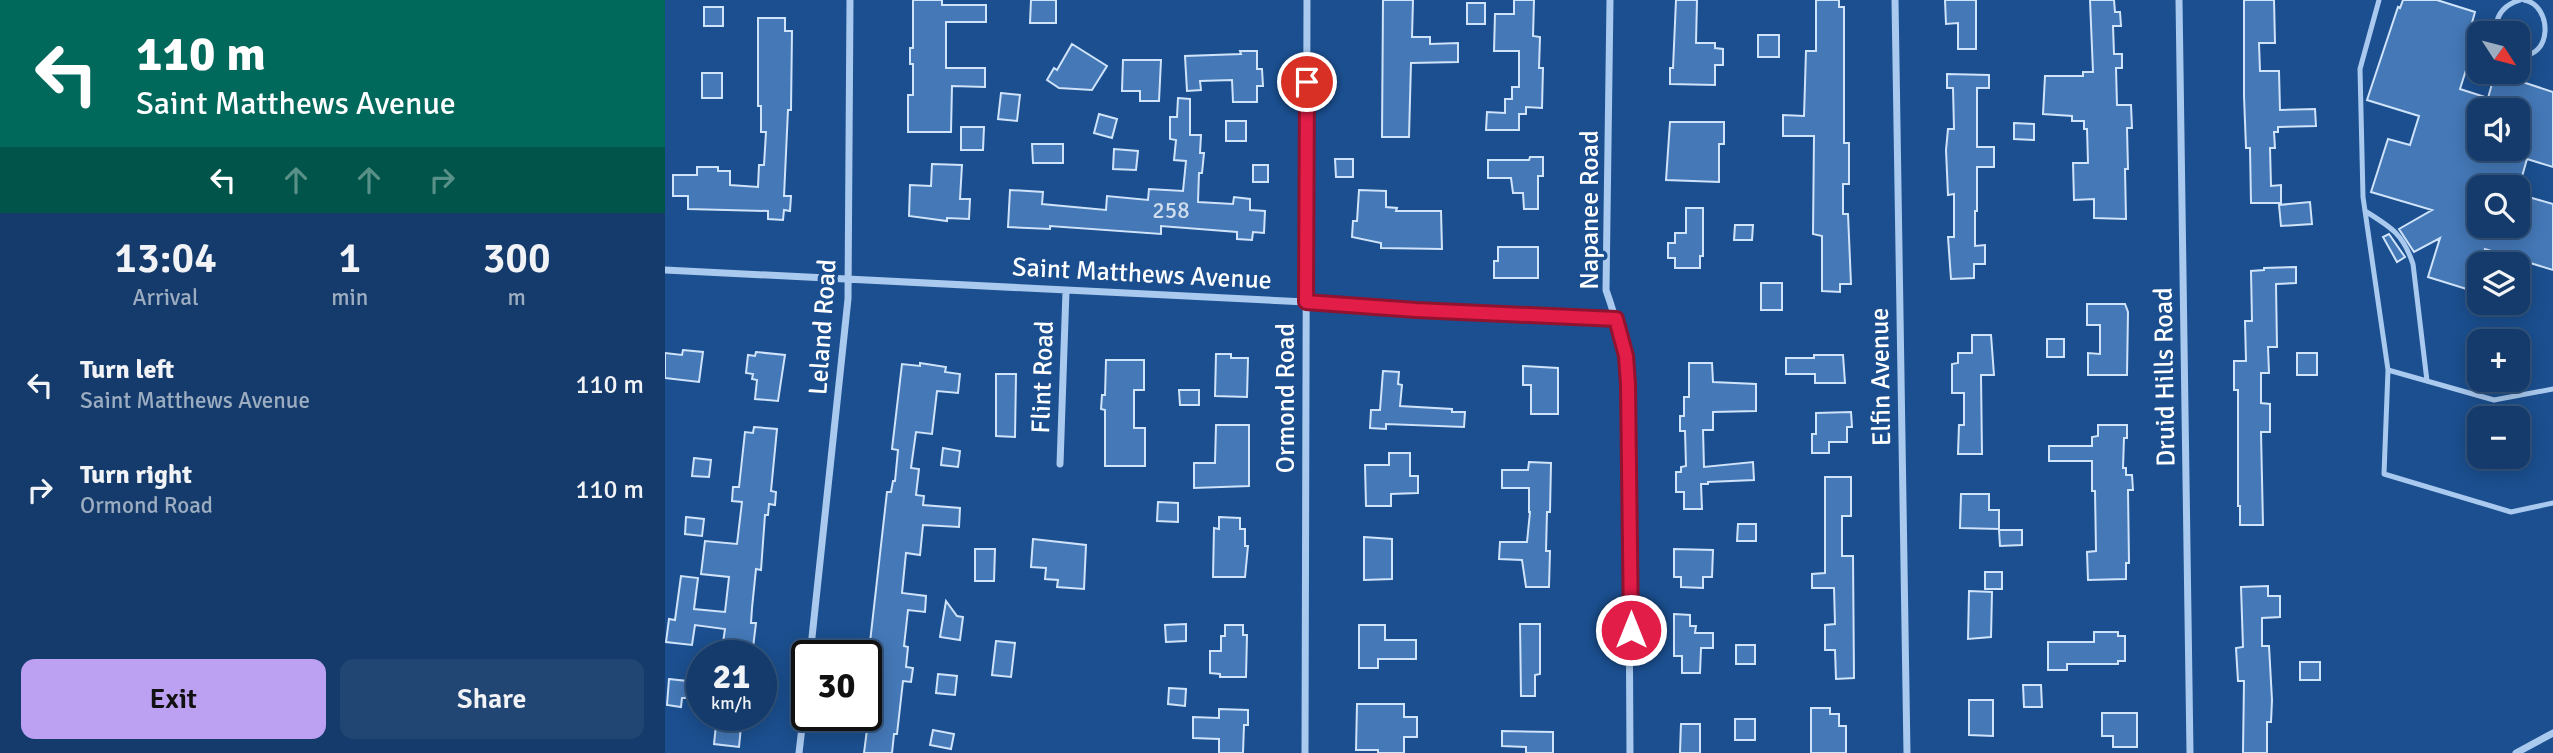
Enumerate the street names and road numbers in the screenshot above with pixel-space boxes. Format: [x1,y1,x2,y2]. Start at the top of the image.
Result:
street label: Napanee Road [1574,130,1606,290]
street label: Saint Matthews Avenue [1011,251,1273,297]
street label: Leland Road [802,258,844,396]
street label: Druid Hills Road [2147,287,2183,467]
street label: Elfin Avenue [1864,307,1898,447]
street label: Flint Road [1025,320,1061,434]
street label: Ormond Road [1270,323,1302,473]

